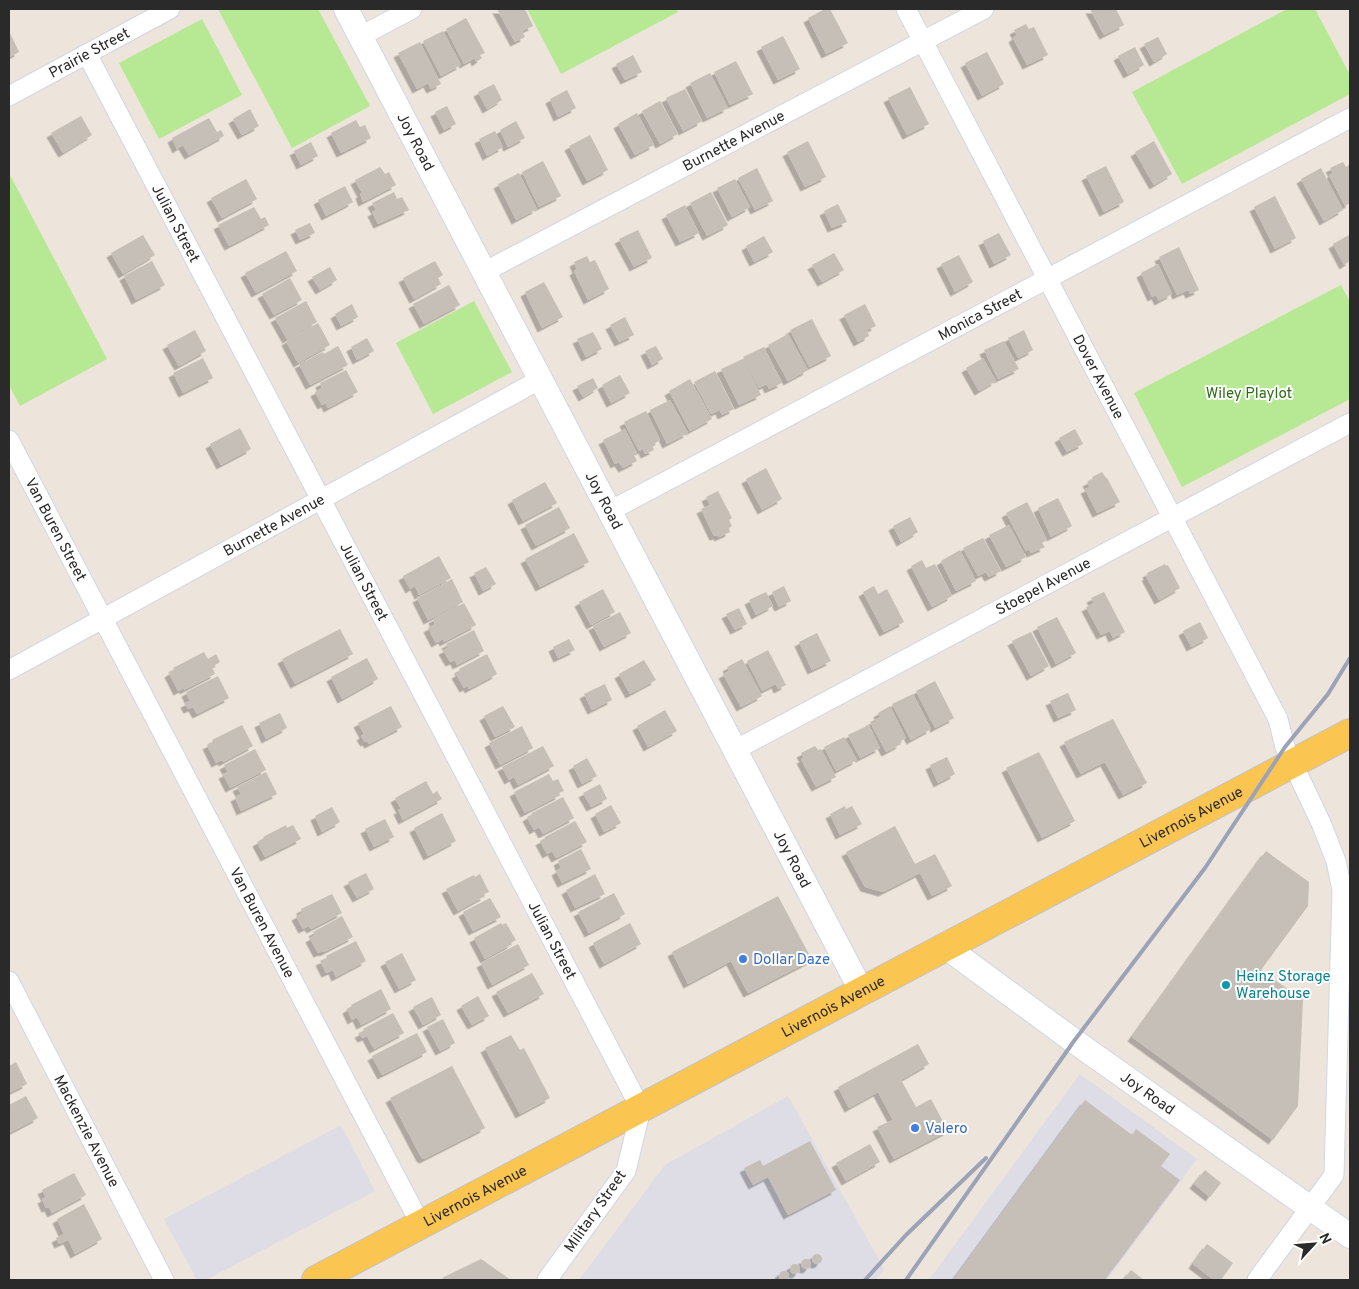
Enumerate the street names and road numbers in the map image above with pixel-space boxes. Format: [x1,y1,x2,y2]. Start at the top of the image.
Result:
street label: Prairie Street [46,24,134,84]
street label: Burnette Avenue [680,107,789,177]
street label: Joy Road [391,110,437,175]
street label: Julian Street [146,181,203,266]
street label: Monica Street [935,286,1026,346]
street label: Dover Avenue [1067,332,1127,423]
street label: Joy Road [580,469,626,533]
street label: Van Buren Street [20,475,90,585]
street label: Burnette Avenue [221,491,329,562]
street label: Julian Street [334,540,391,625]
street label: Stoepel Avenue [993,554,1095,621]
street label: Livernois Avenue [1137,783,1247,854]
street label: Joy Road [768,828,814,892]
street label: Van Buren Avenue [224,865,298,982]
street label: Julian Street [523,899,579,983]
street label: Livernois Avenue [779,973,889,1043]
street label: Joy Road [1116,1068,1178,1120]
street label: Mackenzie Avenue [48,1072,122,1191]
street label: Livernois Avenue [421,1162,531,1232]
street label: Military Street [561,1167,632,1257]

